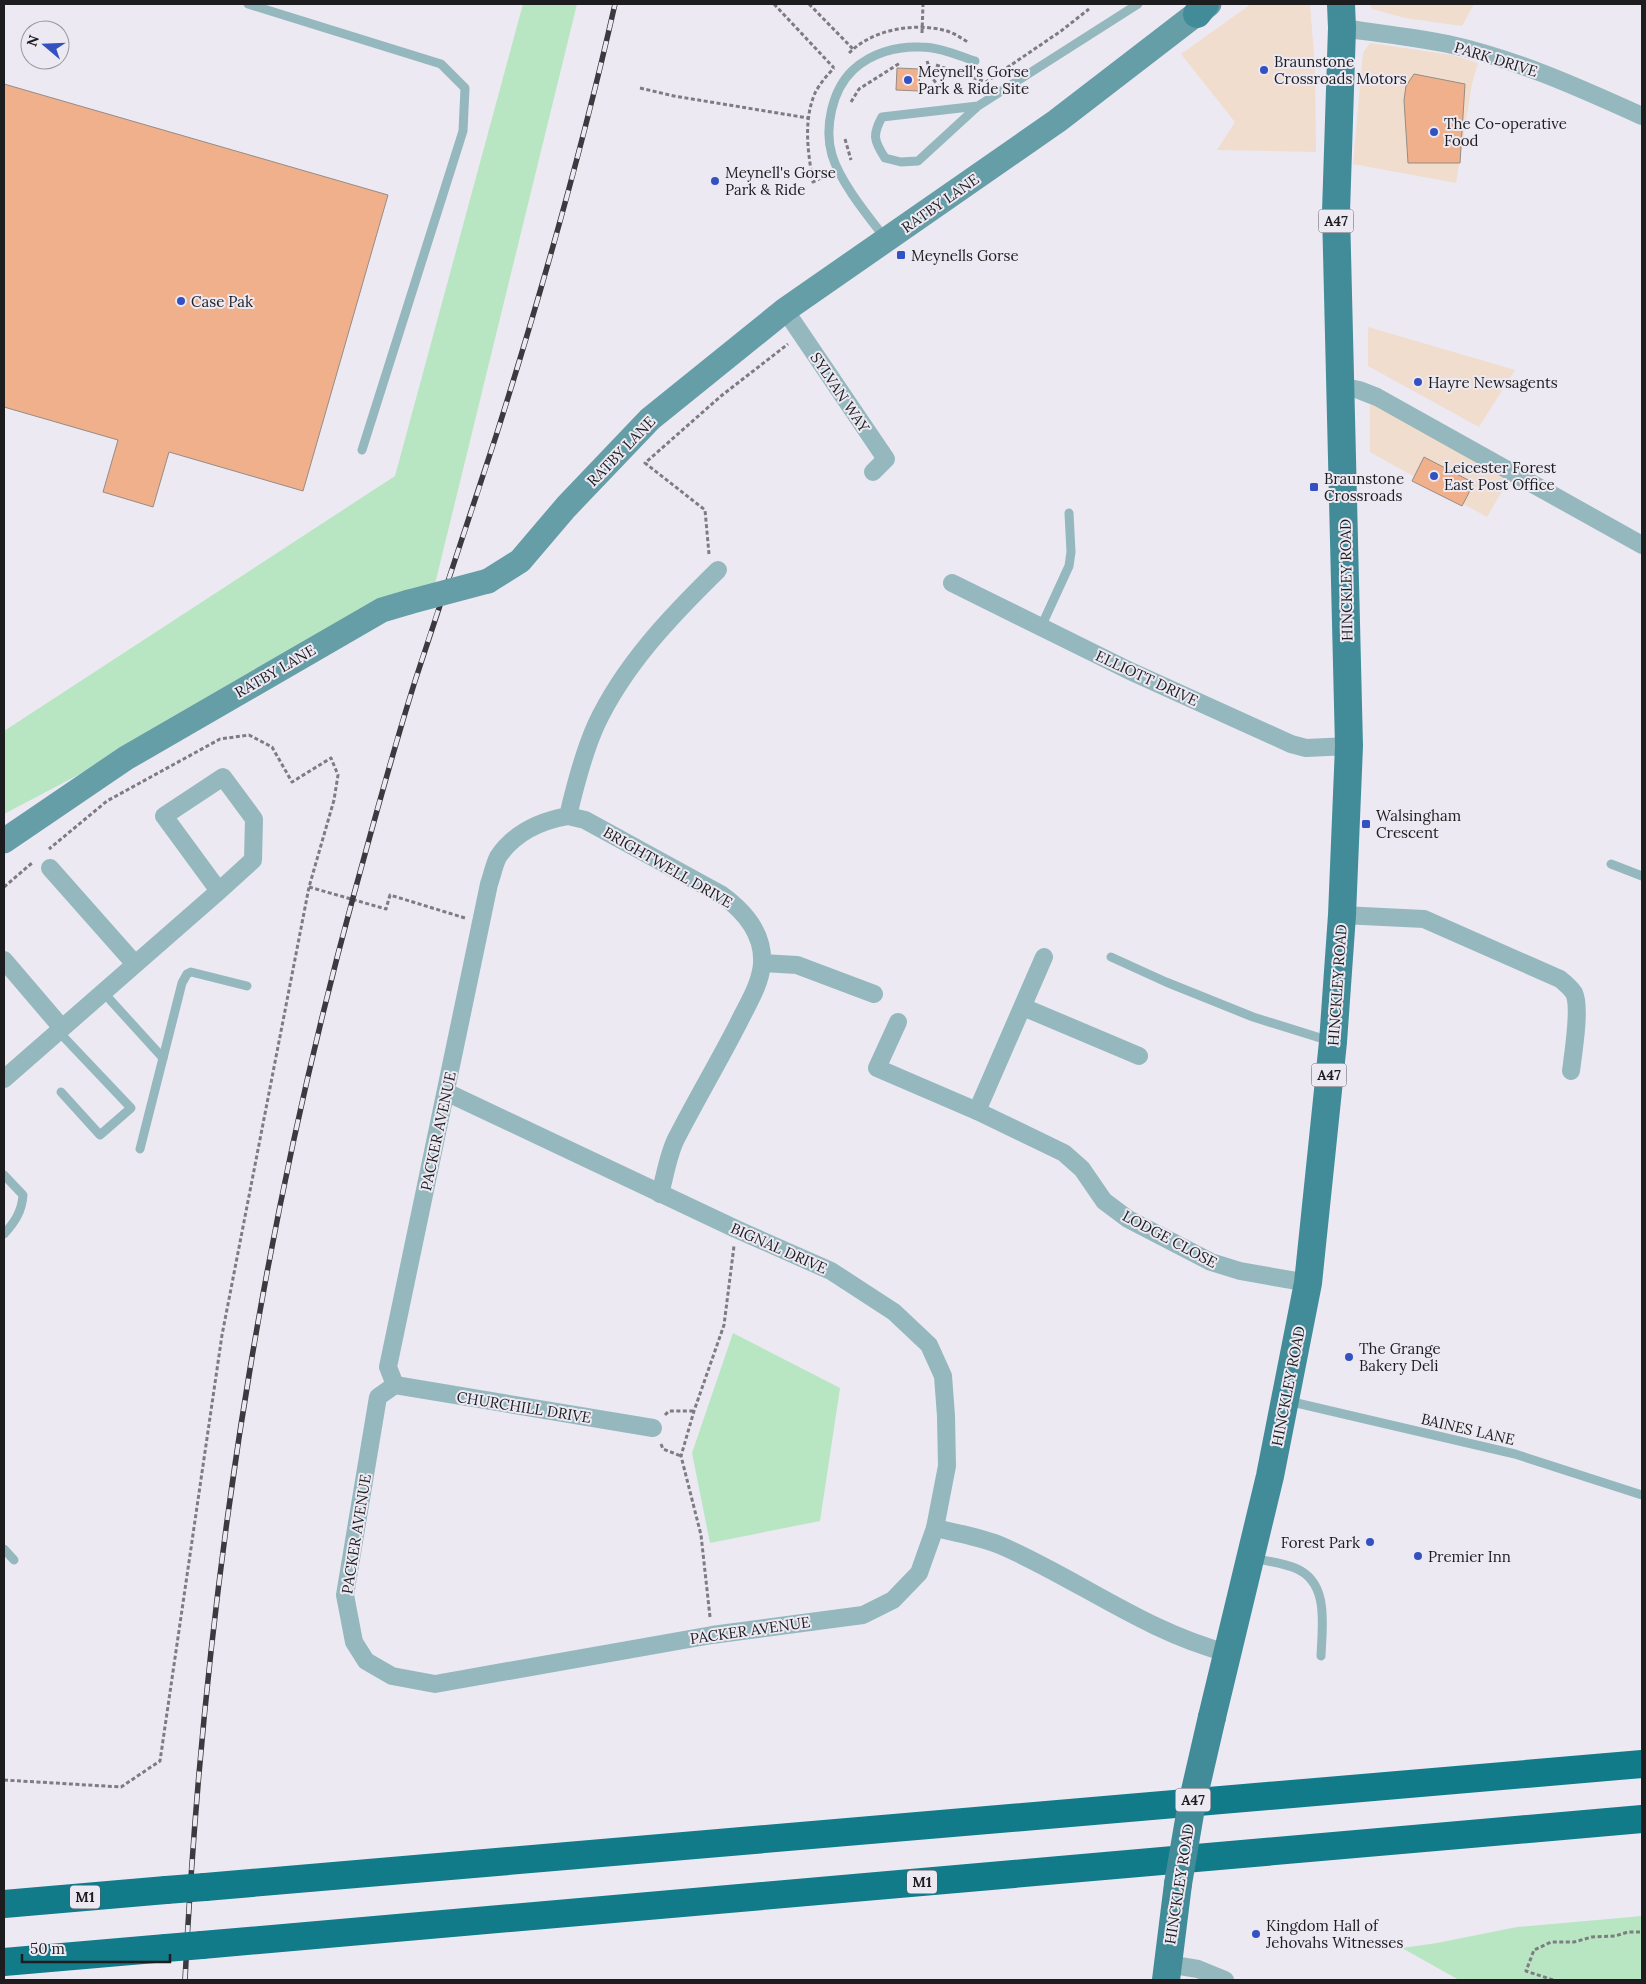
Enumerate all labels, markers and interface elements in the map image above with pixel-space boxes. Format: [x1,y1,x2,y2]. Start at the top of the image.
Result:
north arrow [20,20,70,70]
text: N [22,33,43,49]
street label: PARK DRIVE [1452,37,1540,81]
place label: Braunstone Crossroads Motors [1274,52,1407,88]
place label: Meynell's Gorse Park & Ride Site [918,62,1029,98]
marker: Braunstone Crossroads Motors [1258,64,1270,76]
marker: Meynell's Gorse Park & Ride Site [902,74,914,86]
place label: The Co-operative Food [1444,114,1567,150]
marker: The Co-operative Food [1428,126,1440,138]
place label: Meynell's Gorse Park & Ride [725,163,836,199]
street label: RATBY LANE [898,169,982,237]
marker: Meynell's Gorse Park & Ride [709,175,721,187]
road number: A47 [1318,210,1354,232]
place label: Meynells Gorse [911,246,1019,265]
marker: Meynells Gorse [895,249,907,261]
place label: Case Pak [191,292,253,311]
marker: Case Pak [175,295,187,307]
street label: SYLVAN WAY [806,348,874,436]
place label: Hayre Newsagents [1428,373,1558,392]
marker: Hayre Newsagents [1412,376,1424,388]
street label: RATBY LANE [583,412,659,490]
place label: Leicester Forest East Post Office [1444,458,1557,494]
place label: Braunstone Crossroads [1324,469,1404,505]
marker: Leicester Forest East Post Office [1428,470,1440,482]
marker: Braunstone Crossroads [1308,481,1320,493]
street label: HINCKLEY ROAD [1335,519,1357,641]
street label: RATBY LANE [231,640,319,702]
street label: ELLIOTT DRIVE [1093,646,1201,710]
place label: Walsingham Crescent [1376,806,1461,842]
marker: Walsingham Crescent [1360,818,1372,830]
street label: BRIGHTWELL DRIVE [600,822,736,912]
street label: HINCKLEY ROAD [1323,924,1351,1046]
road number: A47 [1312,1064,1346,1086]
street label: PACKER AVENUE [416,1070,460,1192]
street label: LODGE CLOSE [1119,1206,1221,1272]
street label: BIGNAL DRIVE [728,1218,830,1278]
street label: HINCKLEY ROAD [1267,1324,1309,1448]
place label: The Grange Bakery Deli [1359,1339,1441,1375]
marker: The Grange Bakery Deli [1343,1351,1355,1363]
street label: CHURCHILL DRIVE [455,1387,593,1427]
street label: BAINES LANE [1419,1409,1517,1449]
street label: PACKER AVENUE [337,1473,375,1595]
place label: Forest Park [1281,1533,1360,1552]
marker: Forest Park [1364,1536,1376,1548]
place label: Premier Inn [1428,1547,1511,1566]
marker: Premier Inn [1412,1550,1424,1562]
street label: PACKER AVENUE [689,1612,811,1648]
road number: A47 [1176,1788,1210,1812]
street label: HINCKLEY ROAD [1160,1822,1198,1946]
road number: M1 [907,1870,937,1894]
road number: M1 [70,1885,100,1908]
place label: Kingdom Hall of Jehovahs Witnesses [1265,1916,1403,1952]
marker: Kingdom Hall of Jehovahs Witnesses [1250,1928,1262,1940]
scale bar [22,1932,170,1964]
text: 50 m [30,1939,65,1958]

